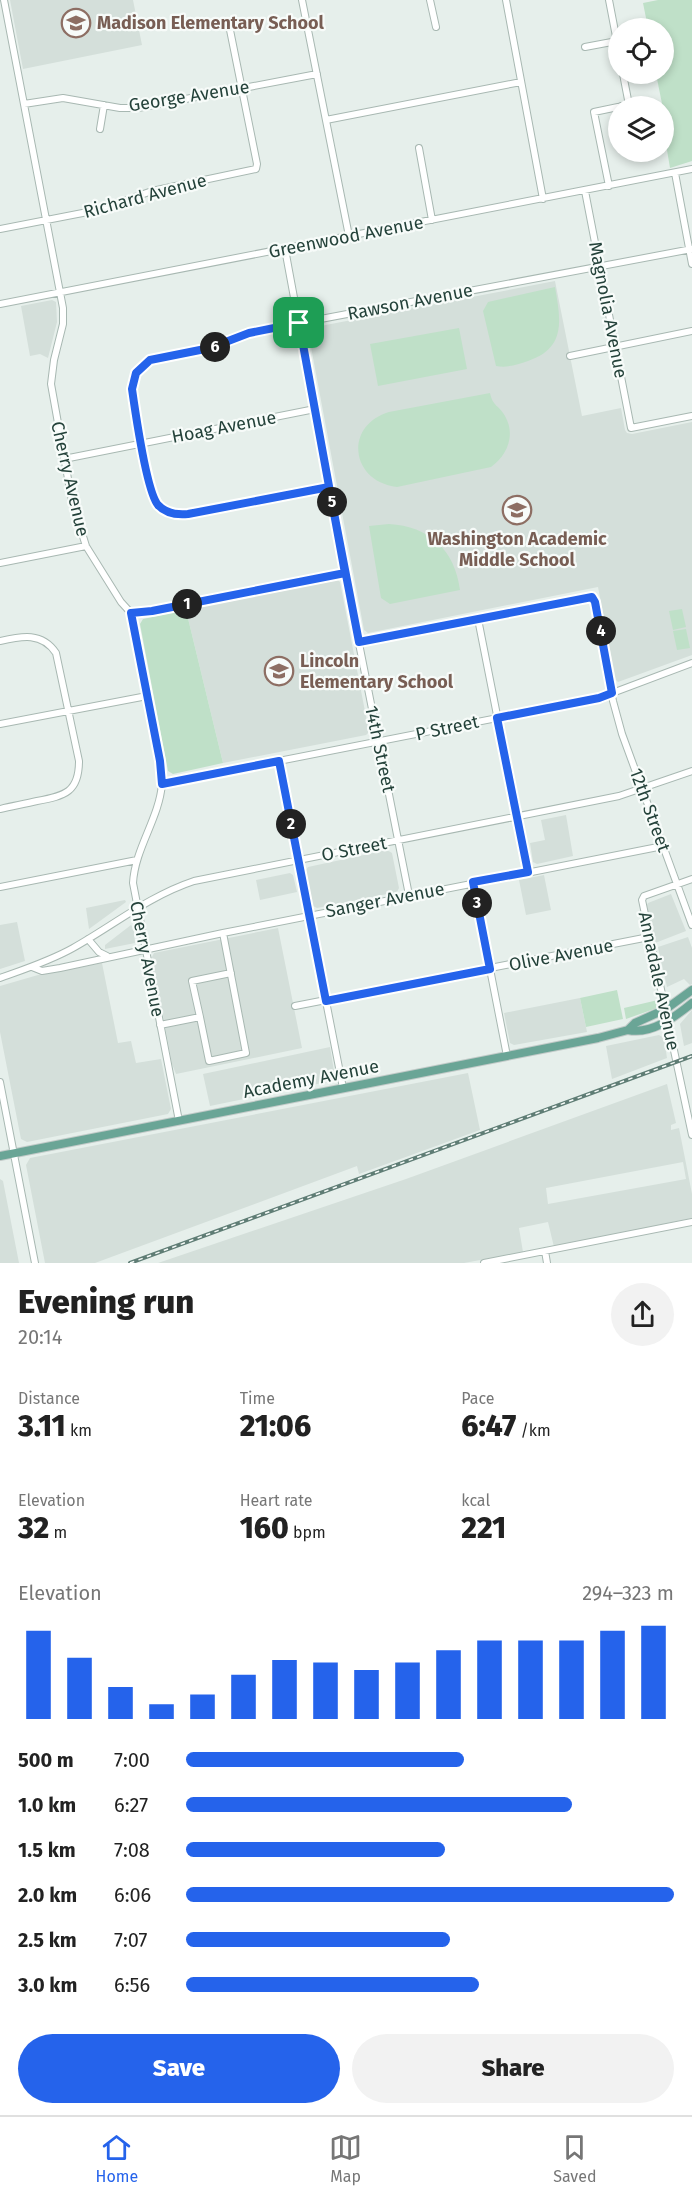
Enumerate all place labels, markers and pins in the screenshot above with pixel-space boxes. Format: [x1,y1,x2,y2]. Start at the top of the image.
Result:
school or university icon: Madison Elementary School [60,7,92,39]
place label: Madison Elementary School [97,12,325,34]
pin [273,297,324,348]
pin: 6 [200,332,230,362]
pin: 5 [317,487,347,517]
school or university icon: Washington Academic Middle School [501,494,533,526]
place label: Washington Academic Middle School [427,528,607,571]
pin: 1 [172,589,202,619]
pin: 4 [586,616,616,646]
place label: Lincoln Elementary School [300,650,454,693]
school or university icon: Lincoln Elementary School [263,655,295,687]
pin: 2 [276,809,306,839]
pin: 3 [462,888,492,918]

